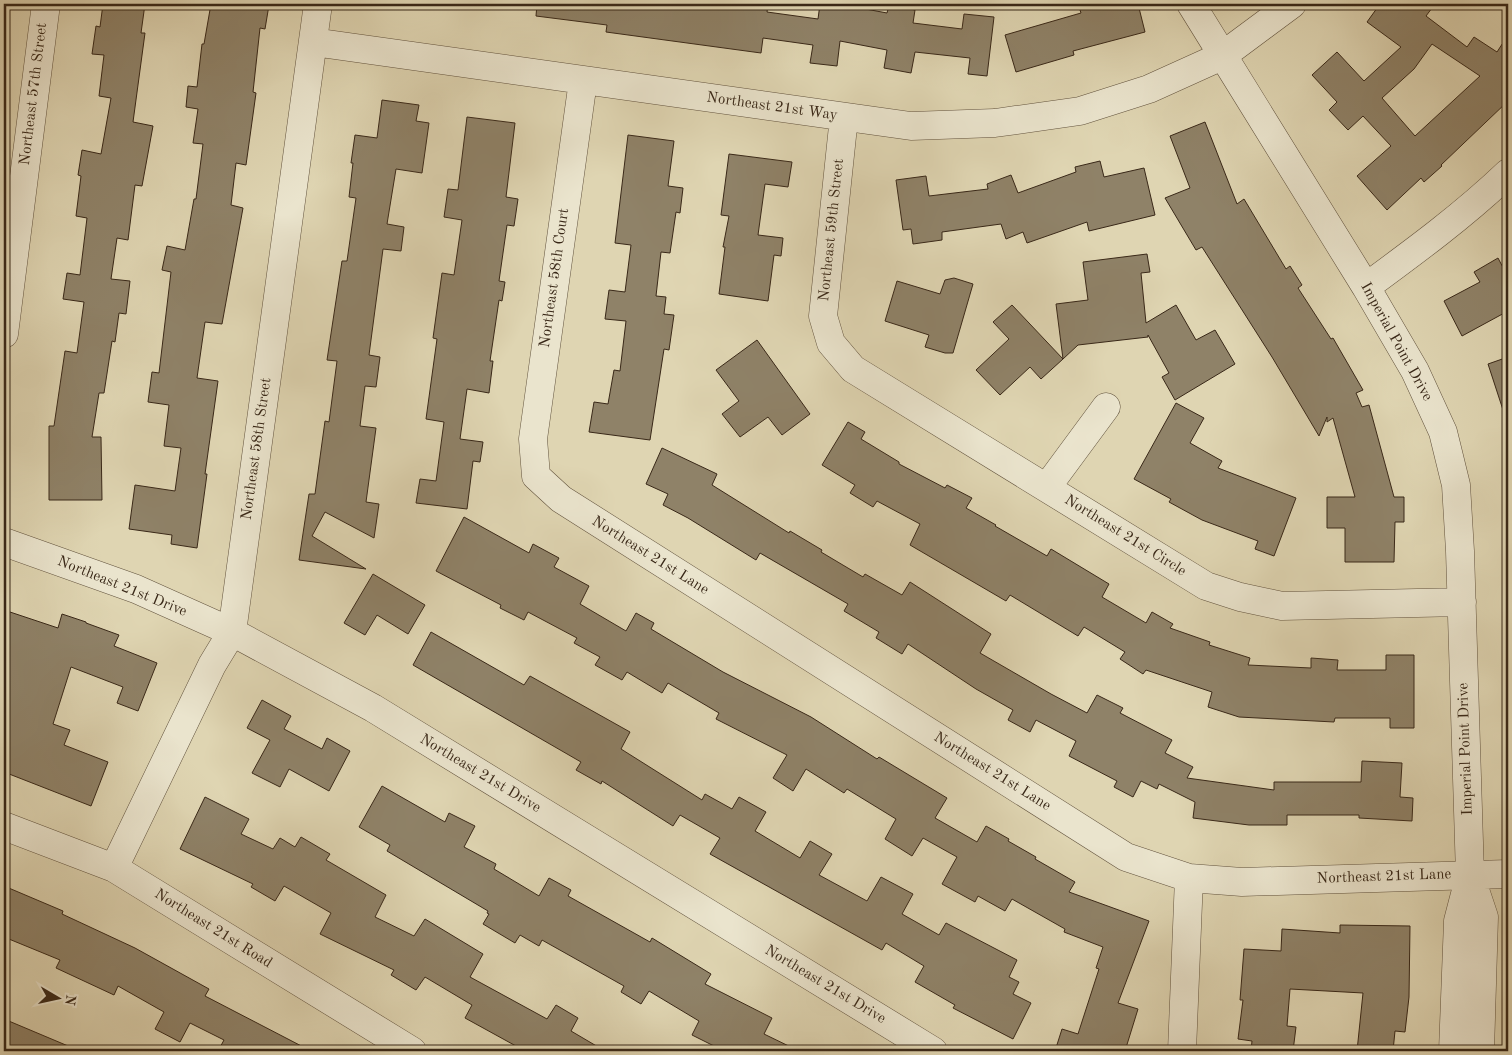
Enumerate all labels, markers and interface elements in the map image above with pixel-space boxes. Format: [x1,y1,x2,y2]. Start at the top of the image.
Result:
street label: Northeast 57th Street [18,22,50,166]
street label: Northeast 21st Way [706,90,839,124]
street label: Northeast 59th Street [817,158,847,302]
street label: Northeast 58th Court [538,207,572,349]
street label: Imperial Point Drive [1357,280,1435,404]
street label: Northeast 58th Street [240,377,274,521]
street label: Northeast 21st Circle [1062,493,1188,579]
street label: Northeast 21st Lane [589,514,711,598]
street label: Northeast 21st Drive [55,554,189,620]
street label: Imperial Point Drive [1456,682,1476,816]
street label: Northeast 21st Lane [931,730,1053,814]
street label: Northeast 21st Drive [417,732,543,816]
street label: Northeast 21st Lane [1316,867,1452,887]
street label: Northeast 21st Road [152,887,275,971]
street label: Northeast 21st Drive [762,943,888,1027]
north arrow [32,972,82,1022]
text: N [62,993,78,1007]

